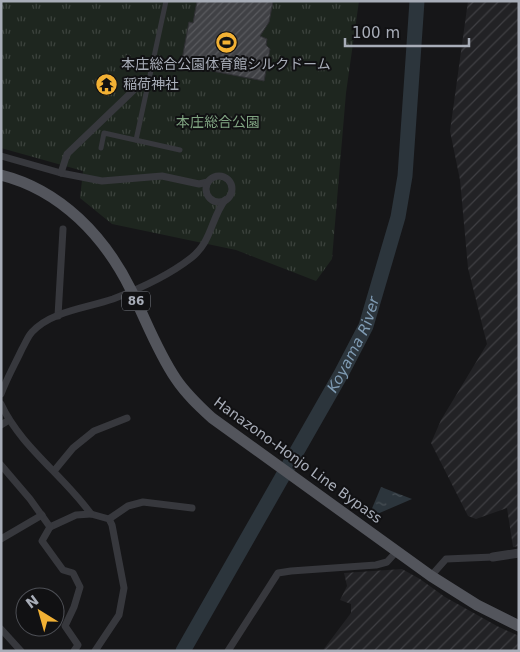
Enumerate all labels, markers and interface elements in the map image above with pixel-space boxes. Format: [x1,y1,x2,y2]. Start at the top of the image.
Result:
scale bar [345,15,469,47]
text: 100 m [352,24,400,42]
sports icon: 本庄総合公園体育館シルクドーム [214,30,238,54]
place label: 本庄総合公園体育館シルクドーム [121,56,331,72]
temple icon: 稲荷神社 [95,72,119,96]
place label: 稲荷神社 [123,76,179,92]
park label: 本庄総合公園 [176,114,260,130]
road number: 86 [122,292,150,310]
water label: Koyama River [323,294,383,396]
street label: Hanazono-Honjo Line Bypass [211,394,385,526]
north arrow [15,587,65,637]
text: N [23,592,42,612]

